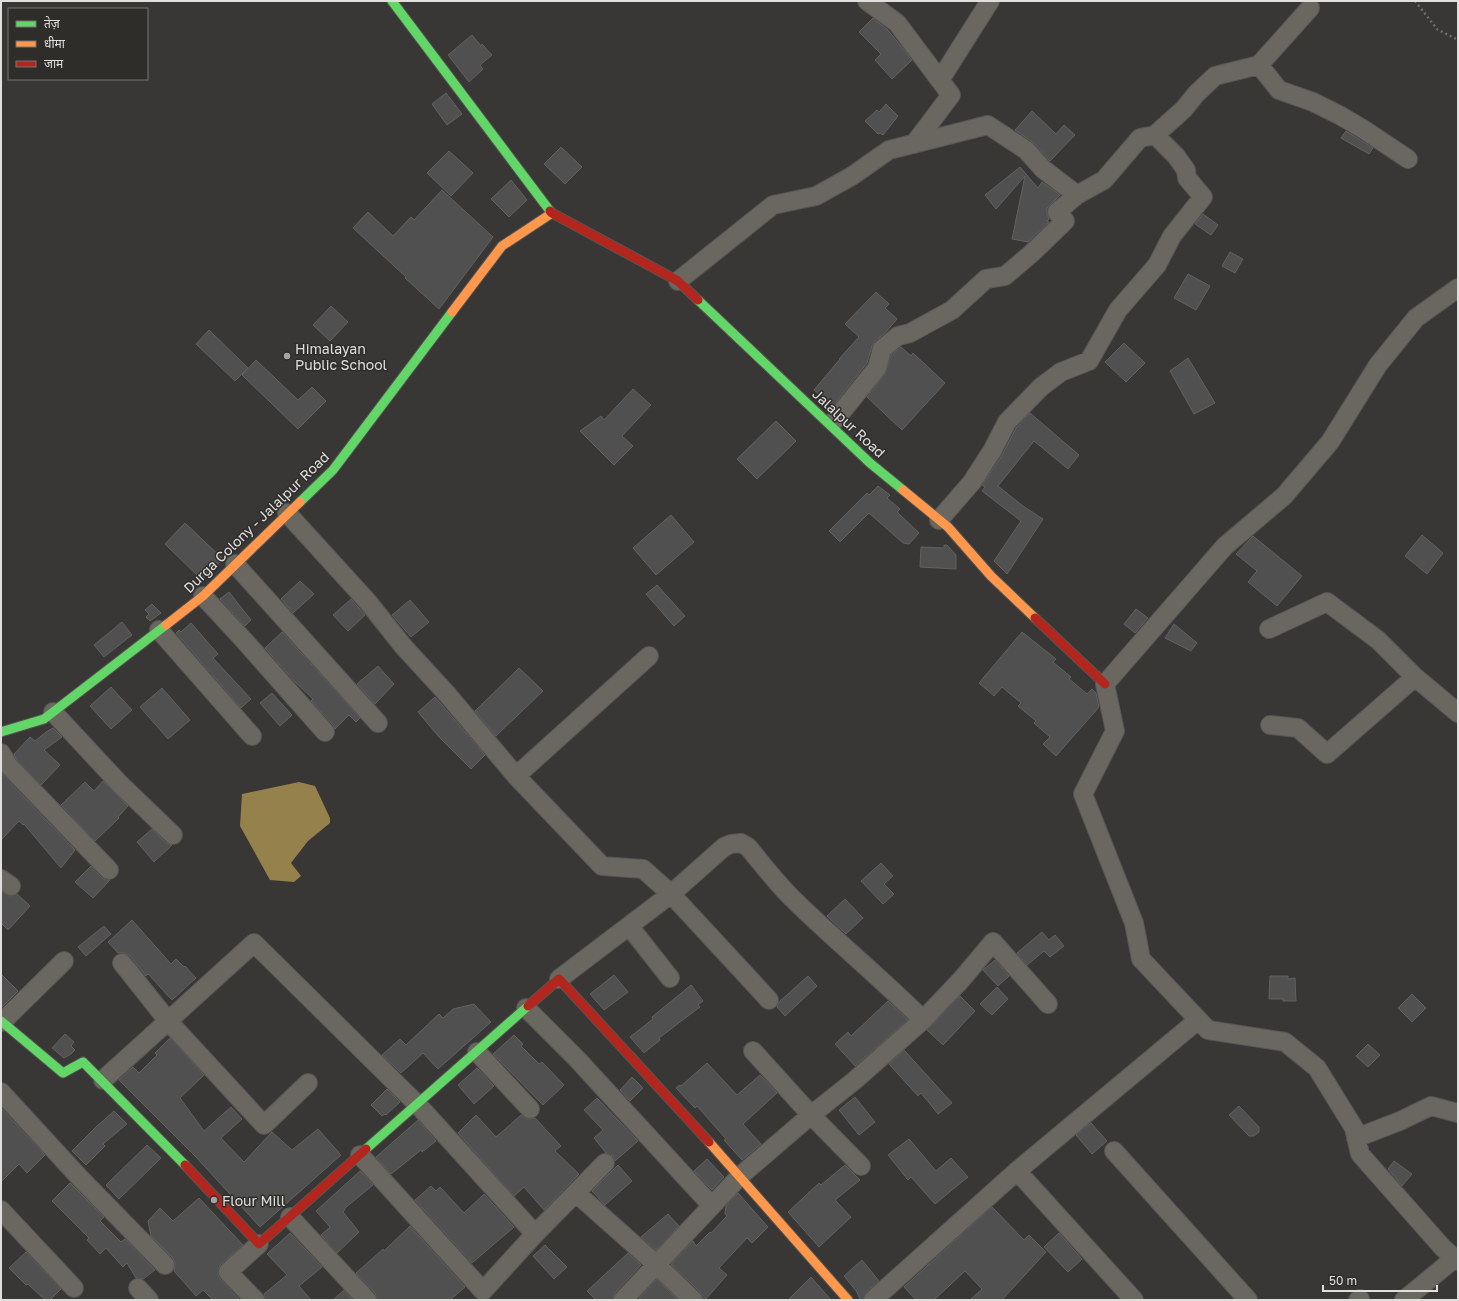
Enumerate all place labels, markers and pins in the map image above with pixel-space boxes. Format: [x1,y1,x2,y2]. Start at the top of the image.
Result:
place label: Himalayan Public School [295,340,387,373]
marker: Himalayan Public School [282,351,292,361]
place label: Flour Mill [222,1192,285,1209]
marker: Flour Mill [209,1195,219,1205]

